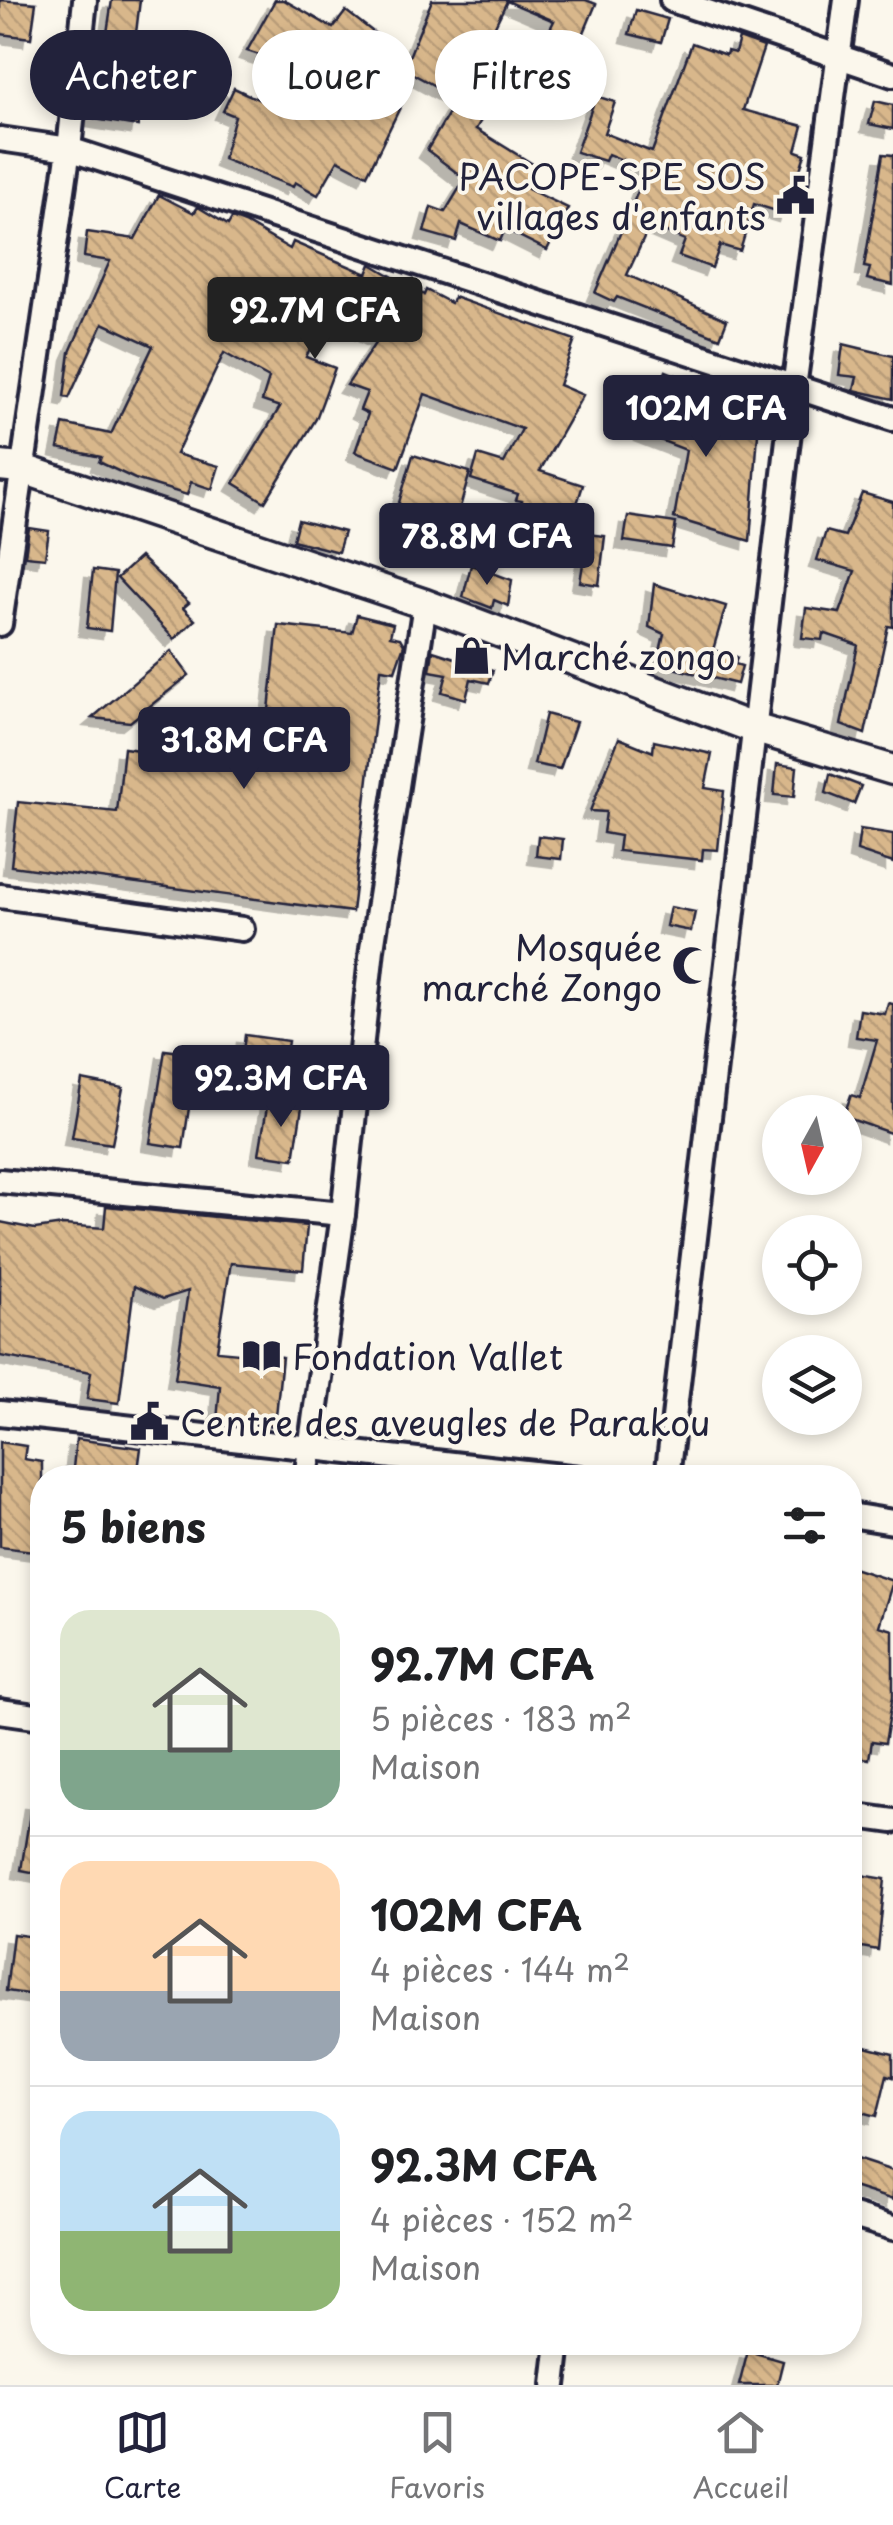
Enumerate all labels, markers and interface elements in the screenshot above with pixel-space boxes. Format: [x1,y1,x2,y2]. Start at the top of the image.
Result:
chip: Acheter [30,30,232,120]
chip: Louer [252,30,415,120]
chip: Filtres [435,30,607,120]
place label: PACOPE-SPE SOS villages d'enfants [458,149,766,242]
public building icon: PACOPE-SPE SOS villages d'enfants [775,174,817,216]
pin: 92.7M CFA [201,277,429,362]
text: 92.7M CFA [229,285,401,333]
pin: 102M CFA [603,375,809,460]
text: 102M CFA [625,383,787,431]
pin: 78.8M CFA [373,503,601,588]
text: 78.8M CFA [401,511,573,559]
place label: Marché zongo [501,629,736,682]
shop icon: Marché zongo [450,634,492,676]
pin: 31.8M CFA [130,707,358,792]
text: 31.8M CFA [160,715,328,763]
place label: Mosquée marché Zongo [421,920,662,1013]
mosque icon: Mosquée marché Zongo [671,945,713,987]
pin: 92.3M CFA [167,1045,395,1130]
text: 92.3M CFA [194,1053,368,1101]
north arrow [762,1095,862,1195]
map controls [762,1095,862,1435]
button: locate [762,1215,862,1315]
place label: Fondation Vallet [292,1329,563,1382]
library icon: Fondation Vallet [241,1334,283,1376]
button: layers [762,1335,862,1435]
place label: Centre des aveugles de Parakou [180,1395,710,1448]
public building icon: Centre des aveugles de Parakou [129,1400,171,1442]
text: 5 biens [60,1494,206,1557]
icon: filters [777,1498,832,1553]
text: 92.7M CFA [370,1631,595,1694]
icon: home [140,1650,260,1770]
text: 5 pièces · 183 m² [370,1694,632,1742]
text: Maison [370,1742,481,1790]
text: 102M CFA [370,1882,582,1945]
icon: home [140,1901,260,2021]
text: 4 pièces · 144 m² [370,1945,630,1993]
text: Maison [370,1993,481,2041]
text: 92.3M CFA [370,2132,598,2195]
icon: home [140,2151,260,2271]
text: 4 pièces · 152 m² [370,2195,634,2243]
text: Maison [370,2243,481,2291]
tab: Carte [104,2405,181,2508]
tab: Favoris [389,2405,485,2508]
tab: Accueil [693,2405,789,2508]

